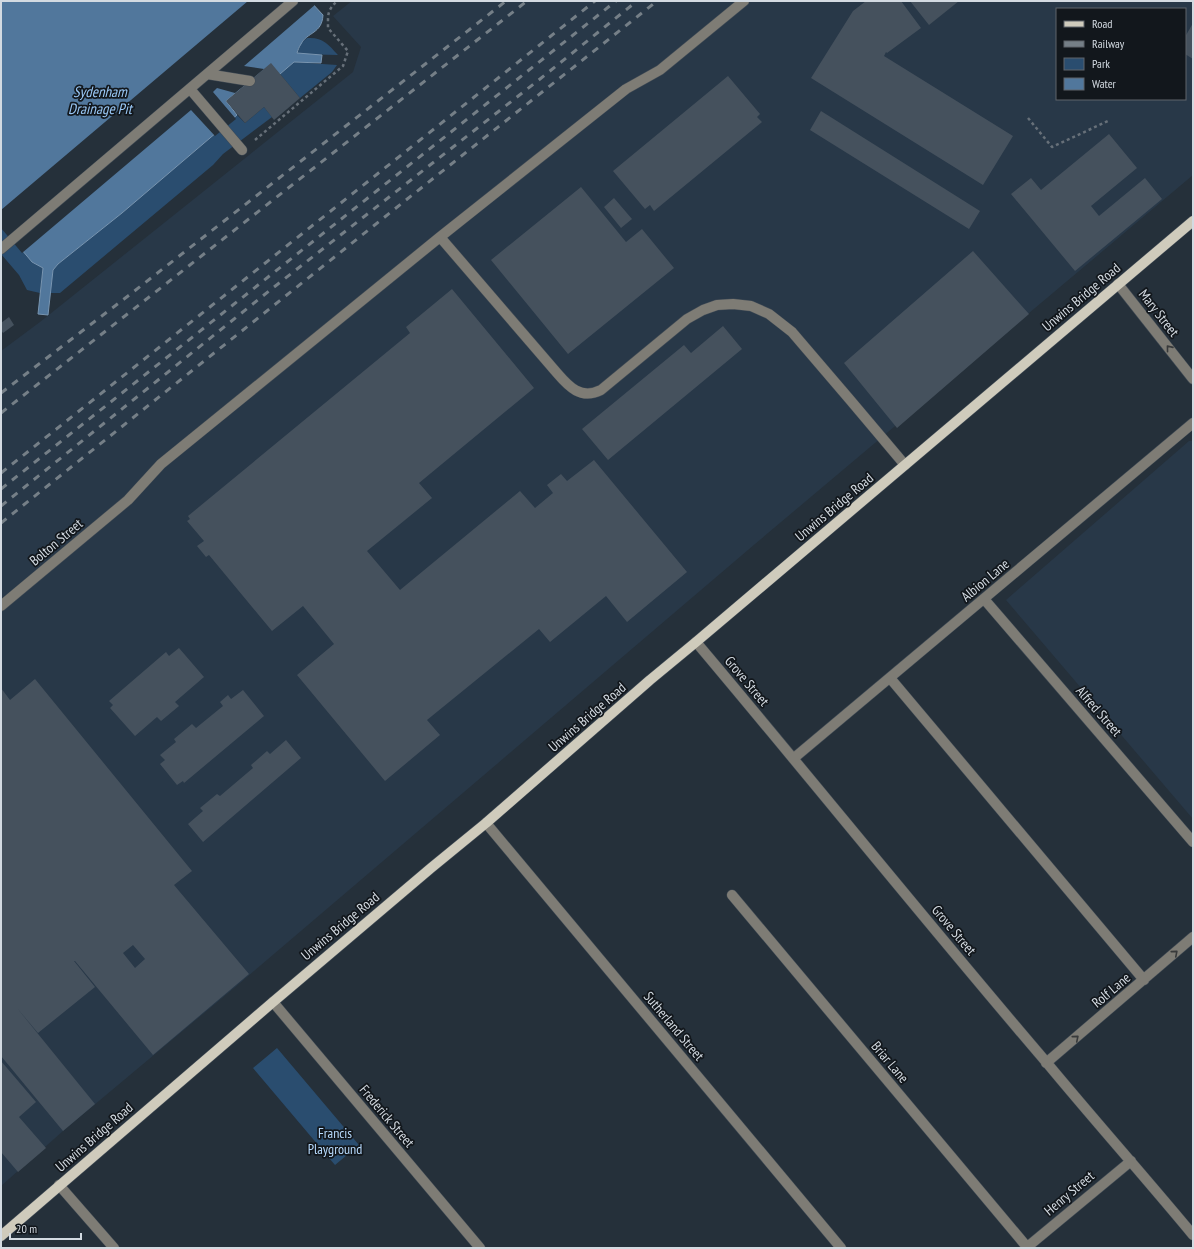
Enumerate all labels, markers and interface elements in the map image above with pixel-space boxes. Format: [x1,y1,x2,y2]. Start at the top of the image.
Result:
legend [1056,8,1186,100]
text: Road [1092,16,1112,31]
text: Railway [1092,36,1125,51]
text: Park [1092,56,1110,71]
text: Water [1092,76,1117,91]
water label: Sydenham Drainage Pit [68,82,134,118]
street label: Unwins Bridge Road [1038,259,1124,335]
street label: Mary Street [1135,286,1183,340]
one-way arrow [1166,346,1173,353]
street label: Unwins Bridge Road [791,469,877,545]
street label: Bolton Street [26,515,86,569]
street label: Albion Lane [957,555,1013,605]
street label: Grove Street [721,652,773,710]
street label: Unwins Bridge Road [545,678,629,756]
street label: Alfred Street [1072,682,1126,740]
street label: Unwins Bridge Road [297,888,383,964]
street label: Grove Street [928,901,980,959]
one-way arrow [1170,951,1178,958]
street label: Rolf Lane [1088,968,1134,1011]
street label: Sutherland Street [640,988,708,1064]
one-way arrow [1071,1035,1079,1042]
street label: Briar Lane [867,1037,913,1087]
street label: Frederick Street [356,1081,418,1151]
street label: Unwins Bridge Road [52,1098,136,1176]
park label: Francis Playground [308,1124,362,1158]
street label: Henry Street [1040,1167,1098,1219]
scale bar [10,1215,81,1241]
text: 20 m [16,1221,37,1236]

